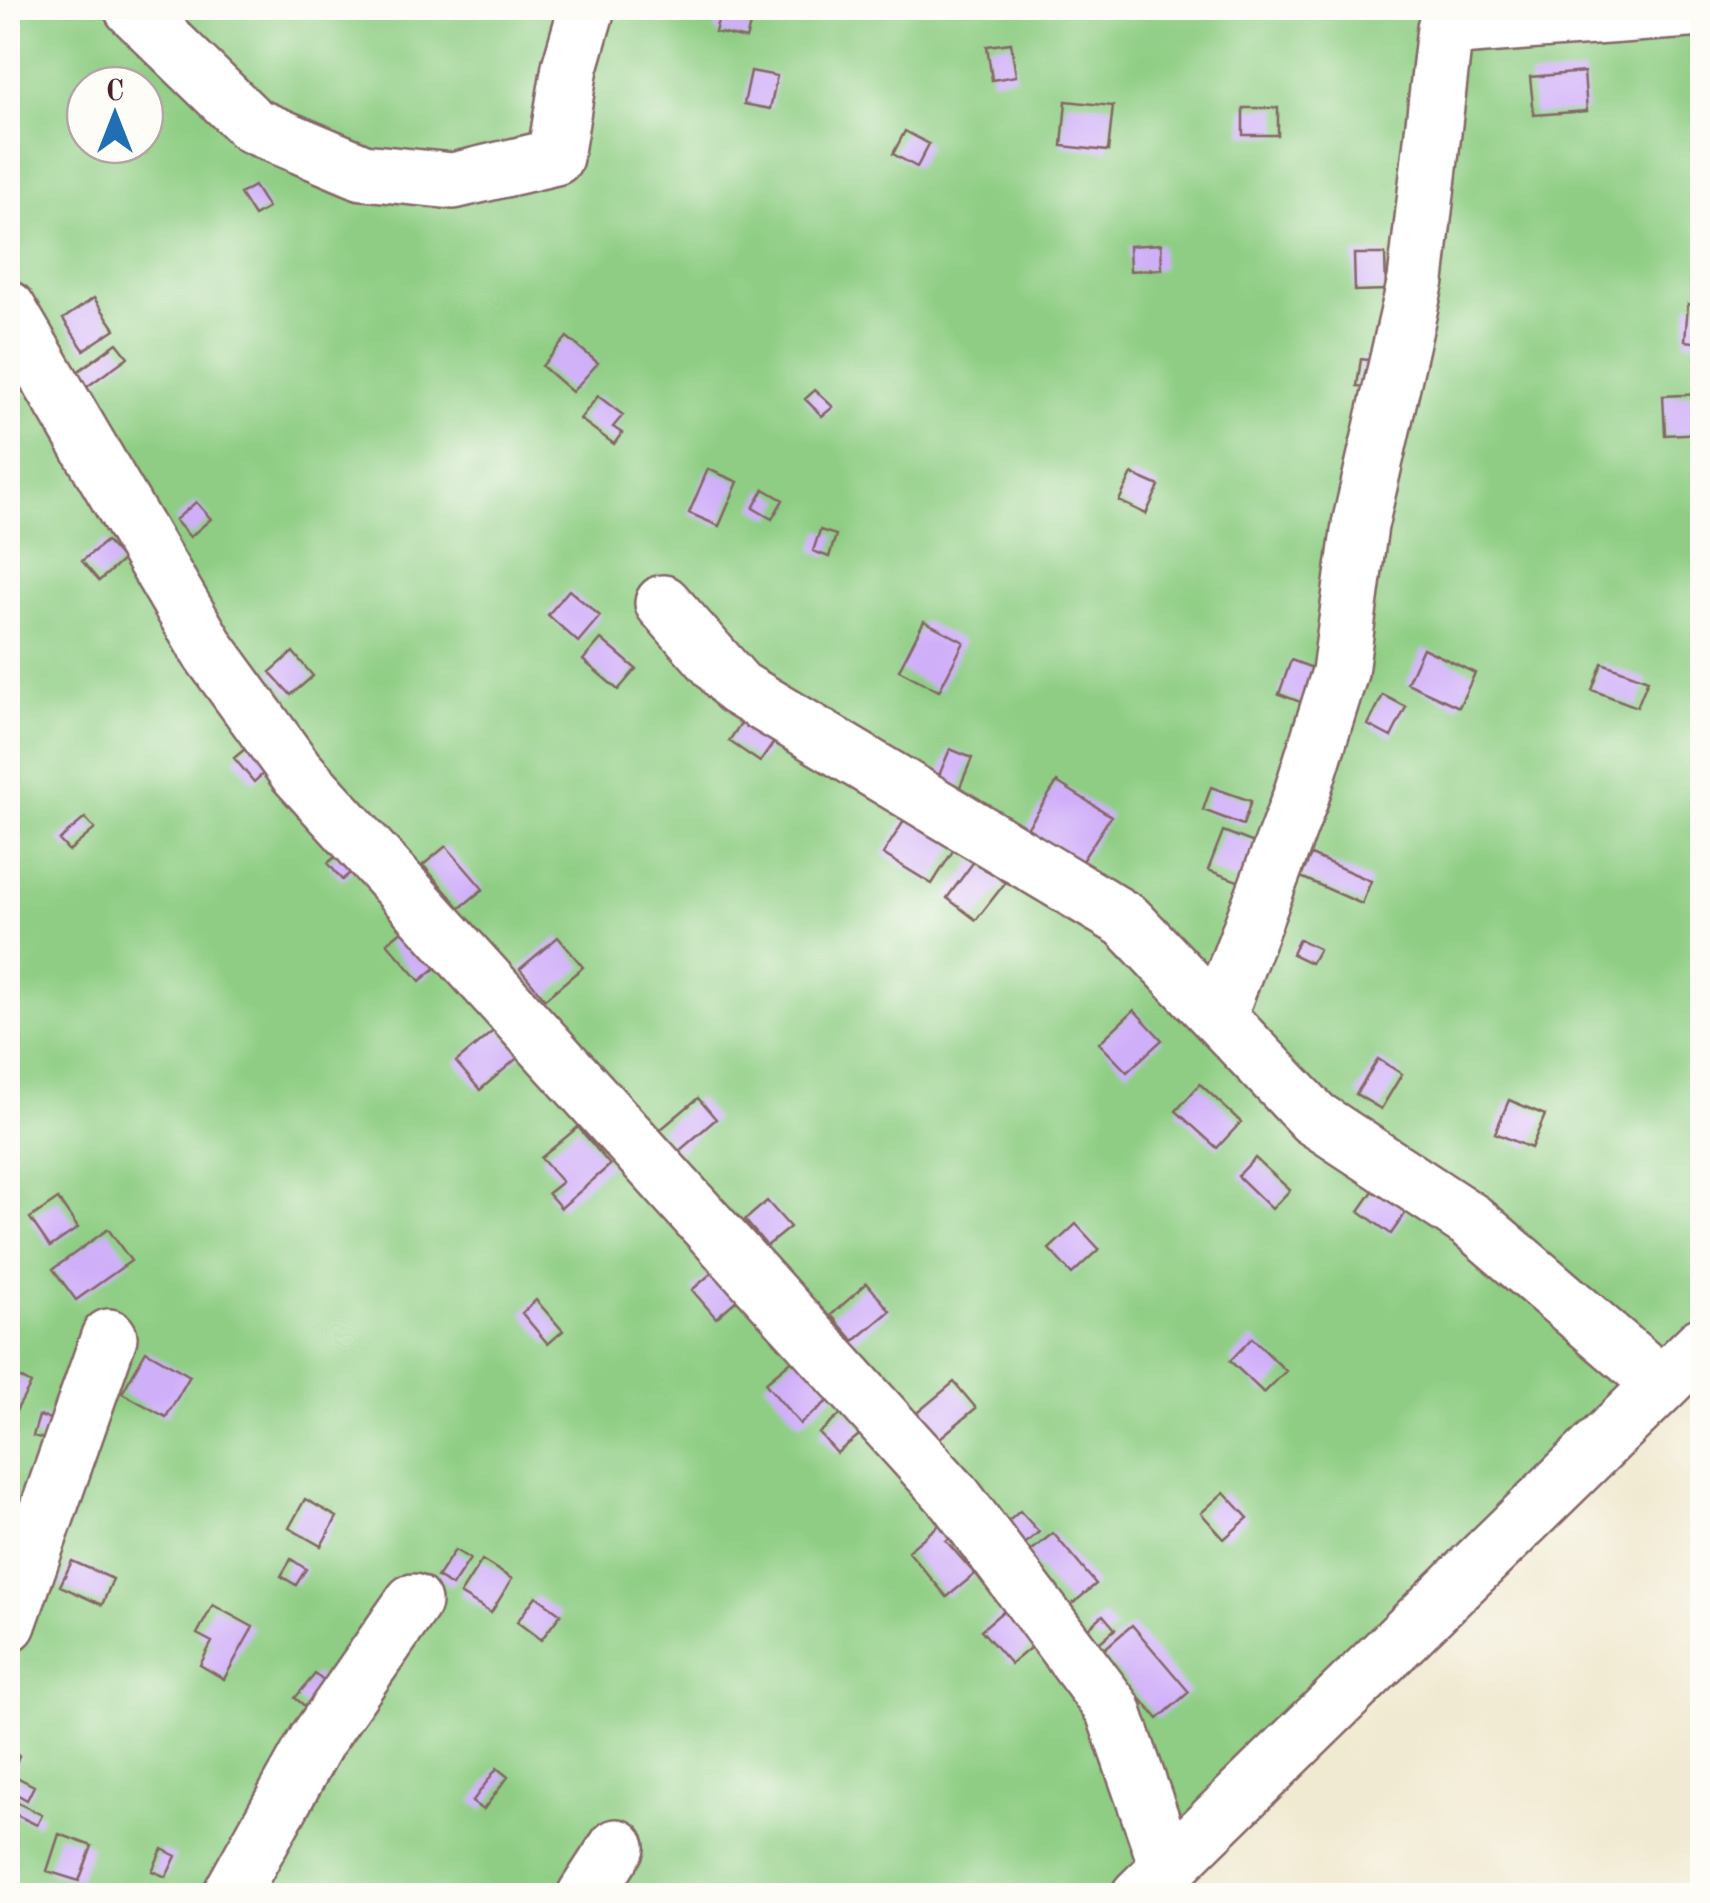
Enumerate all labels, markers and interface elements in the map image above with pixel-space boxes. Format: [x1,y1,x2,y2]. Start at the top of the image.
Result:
north arrow [65,65,165,165]
text: С [106,78,124,107]

